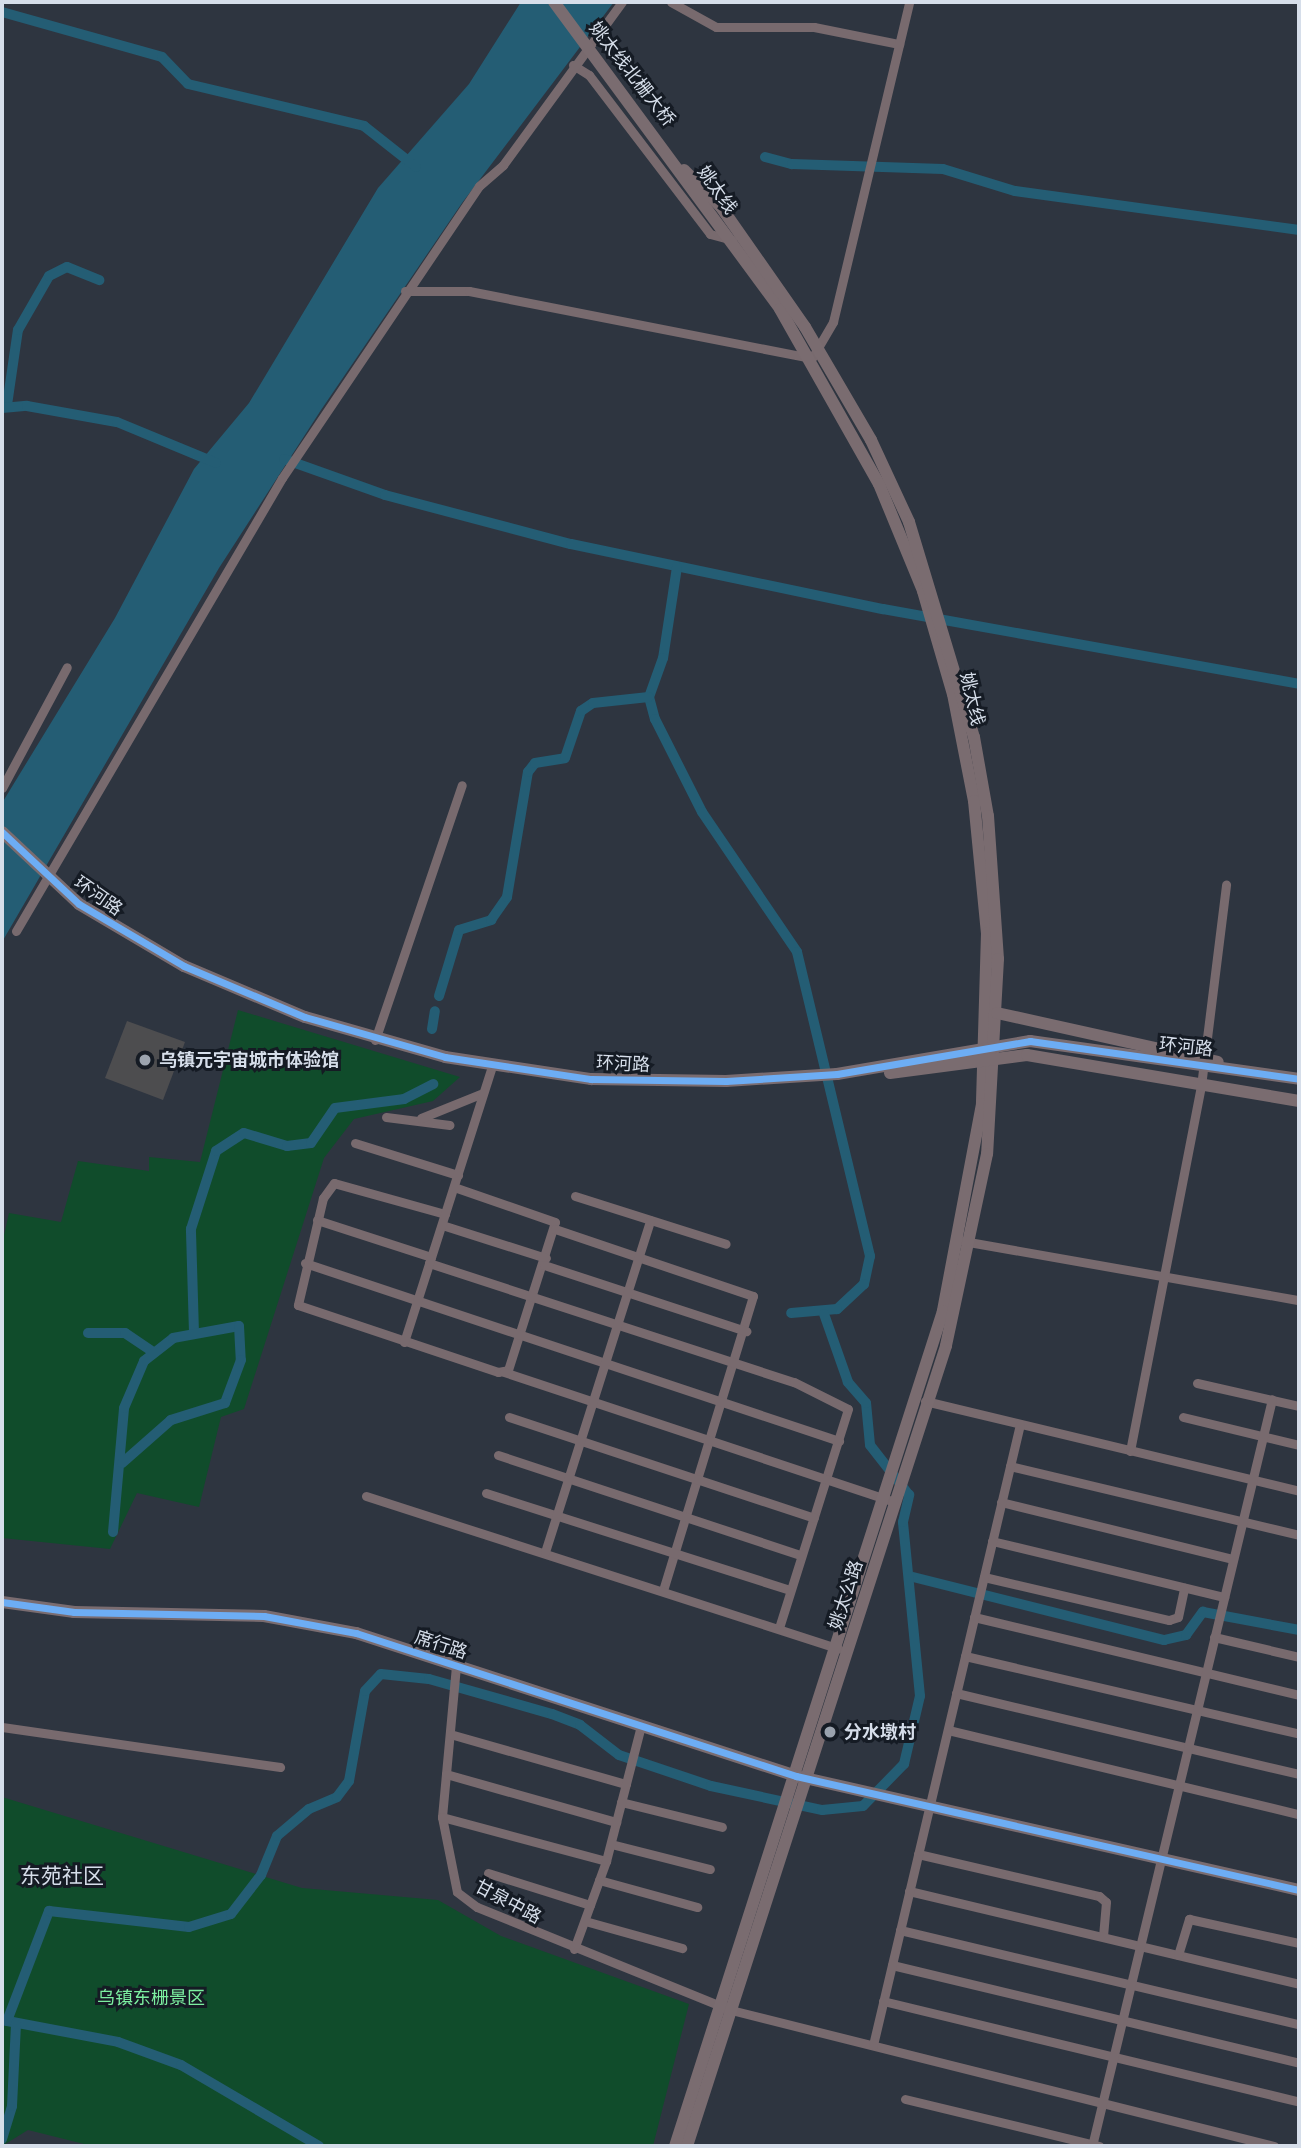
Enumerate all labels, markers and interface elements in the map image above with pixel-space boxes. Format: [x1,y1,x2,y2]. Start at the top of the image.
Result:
street label: 姚太线北栅大桥 [585,18,679,130]
street label: 姚太线 [693,162,741,218]
street label: 姚太线 [955,670,989,728]
street label: 环河路 [70,872,126,920]
street label: 环河路 [1158,1033,1214,1061]
place label: 乌镇元宇宙城市体验馆 [159,1049,339,1071]
marker: 乌镇元宇宙城市体验馆 [137,1052,153,1068]
street label: 环河路 [595,1052,651,1076]
street label: 姚太公路 [825,1557,867,1633]
street label: 席行路 [412,1626,470,1664]
place label: 分水墩村 [844,1721,916,1743]
marker: 分水墩村 [822,1724,838,1740]
district label: 东苑社区 [20,1863,104,1889]
street label: 甘泉中路 [471,1876,545,1928]
park label: 乌镇东栅景区 [97,1987,205,2009]

